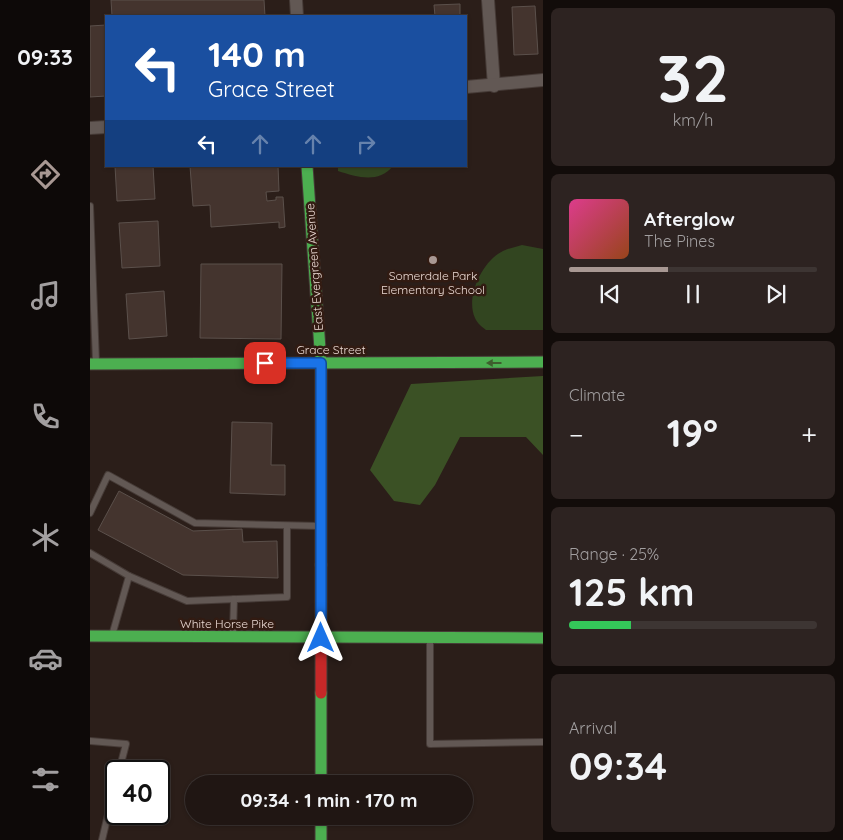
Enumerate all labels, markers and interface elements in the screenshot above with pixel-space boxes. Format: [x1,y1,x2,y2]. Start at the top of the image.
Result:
text: 140 m [208,32,306,76]
icon: left [125,35,190,100]
text: 32 [657,37,729,118]
text: 09:33 [17,43,73,71]
text: Grace Street [208,75,335,103]
text: km/h [673,110,713,130]
icon: left [193,130,221,158]
icon: ahead [246,130,274,158]
icon: ahead [299,130,327,158]
icon: right [352,130,380,158]
icon: directions [28,157,63,192]
street label: East Evergreen Avenue [302,202,326,331]
text: Afterglow [644,207,735,231]
text: The Pines [644,231,715,251]
marker: Somerdale Park Elementary School [427,254,439,266]
place label: Somerdale Park Elementary School [381,268,485,297]
icon: music [28,278,63,313]
icon: previous [596,280,624,308]
icon: pause [679,280,707,308]
icon: next [762,280,790,308]
pin [244,342,286,384]
street label: Grace Street [296,342,366,357]
icon: arrive [251,349,279,377]
one-way arrow [486,359,502,367]
text: Climate [569,385,625,405]
icon: phone [28,399,63,434]
text: 19° [667,409,718,457]
text: − [569,417,584,452]
text: + [801,417,817,452]
icon: climate [28,520,63,555]
text: Range · 25% [569,544,659,564]
text: 125 km [569,568,695,616]
position arrow [294,611,346,663]
street label: White Horse Pike [180,616,274,631]
icon: car [28,641,63,676]
text: Arrival [569,718,617,738]
text: 09:34 [569,742,667,790]
speed limit sign: 40 [105,760,170,825]
icon: filters [28,762,63,797]
text: 09:34 · 1 min · 170 m [240,788,418,812]

